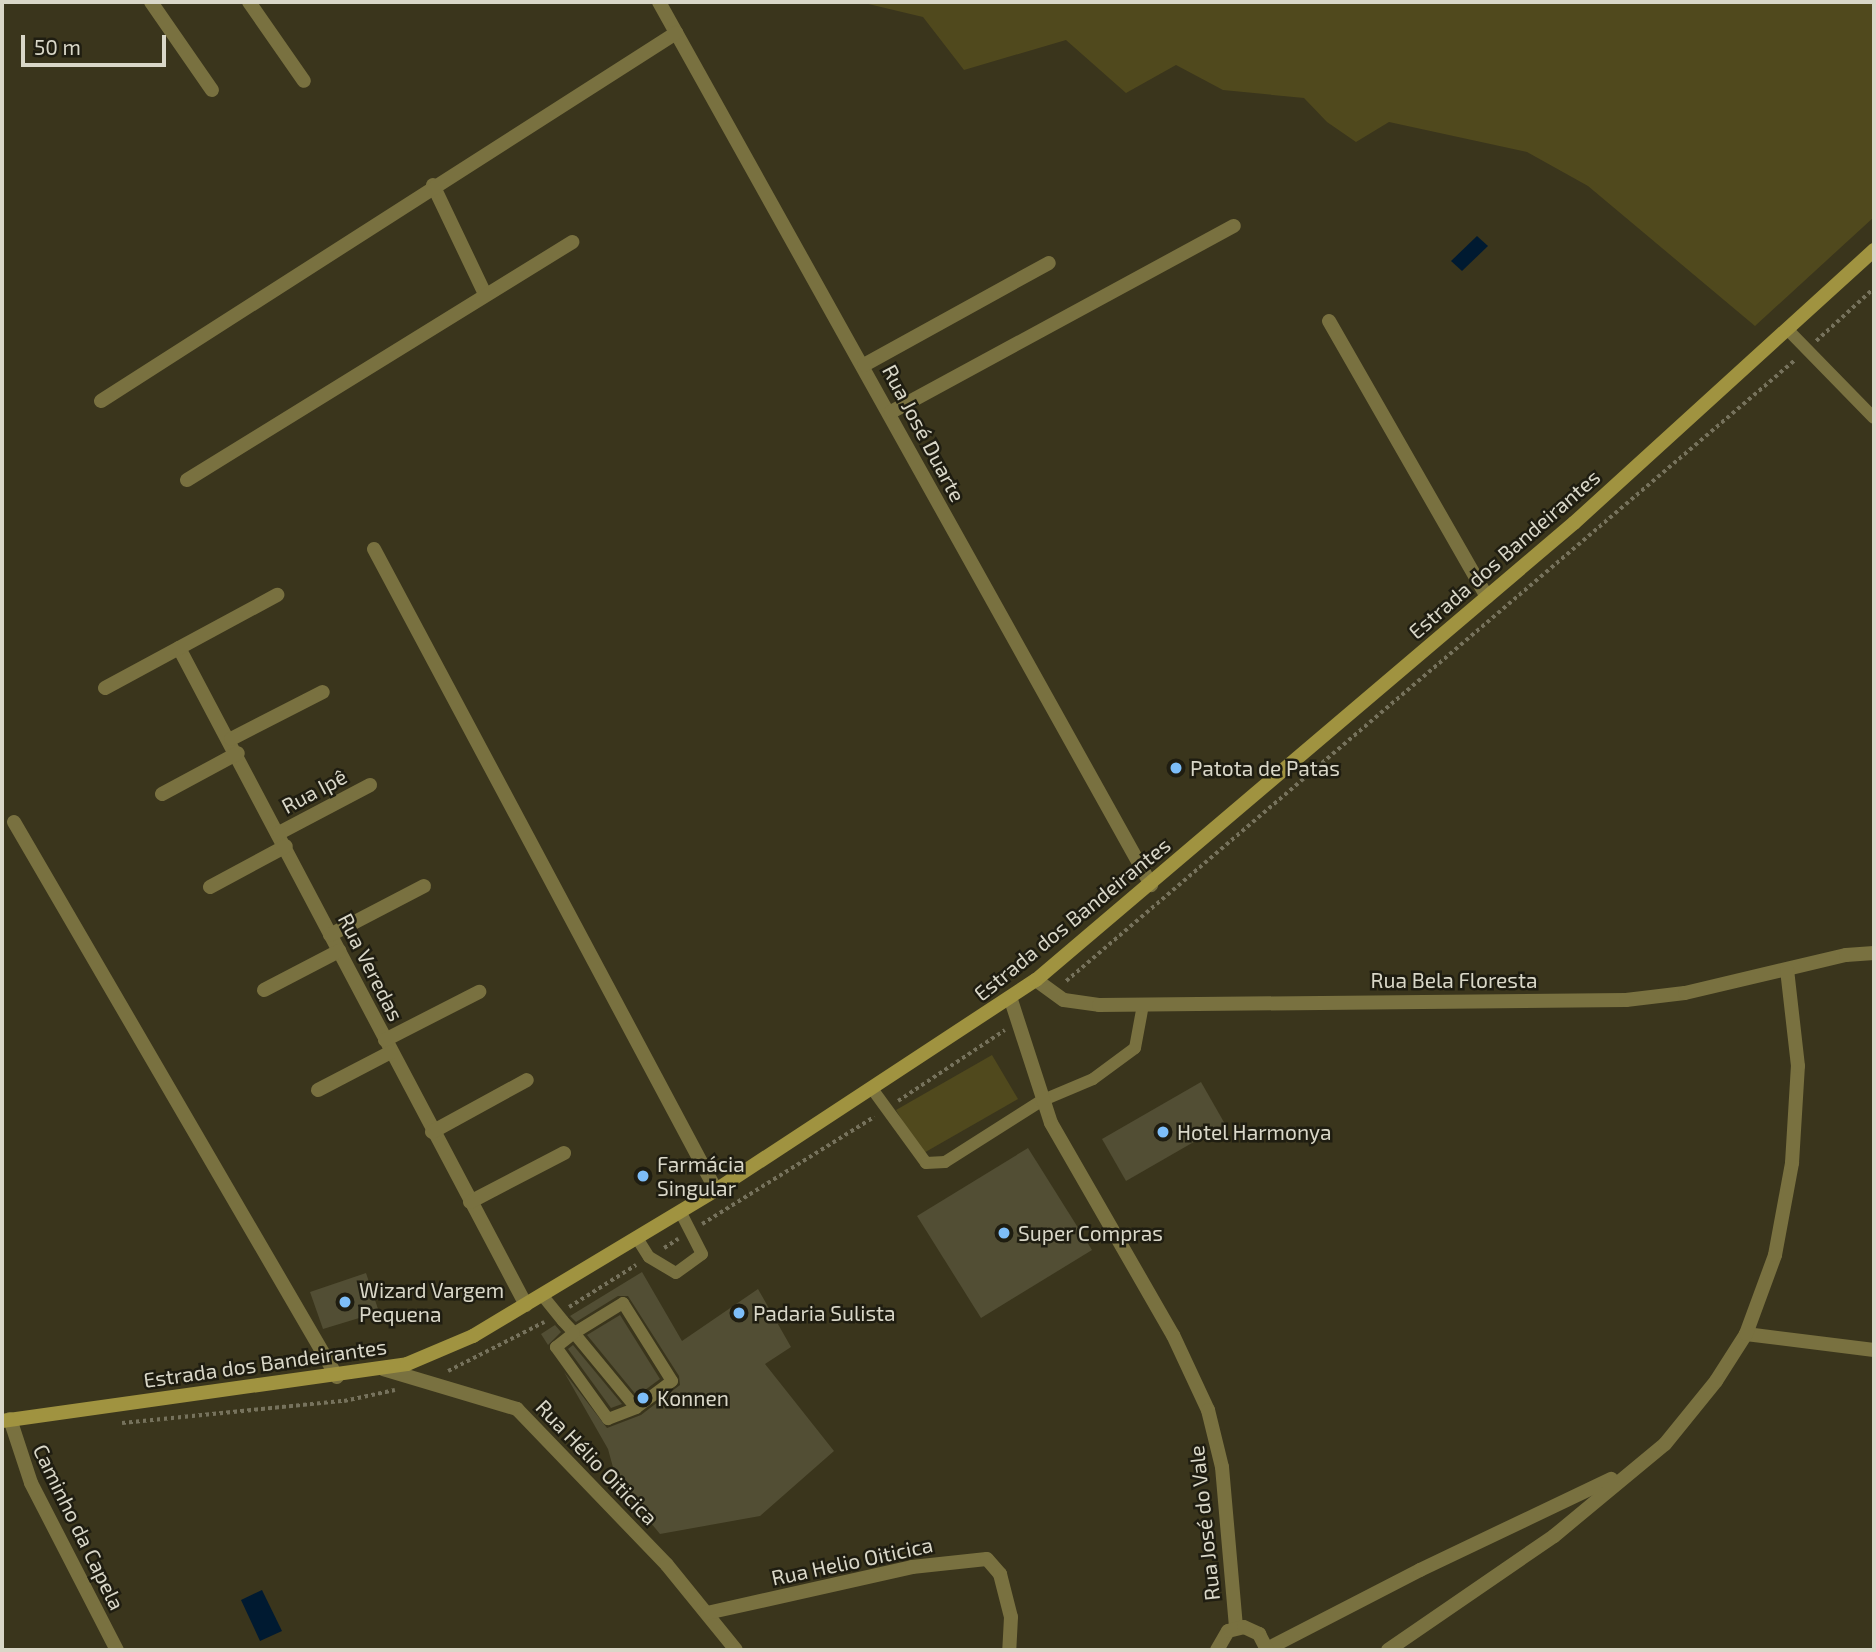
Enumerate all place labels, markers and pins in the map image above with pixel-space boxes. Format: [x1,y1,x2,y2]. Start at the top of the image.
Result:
place label: Patota de Patas [1190,755,1340,781]
marker: Patota de Patas [1168,760,1184,776]
place label: Hotel Harmonya [1177,1119,1332,1145]
marker: Hotel Harmonya [1155,1124,1171,1140]
place label: Farmácia Singular [657,1151,745,1201]
marker: Farmácia Singular [635,1168,651,1184]
place label: Super Compras [1018,1220,1163,1246]
marker: Super Compras [996,1225,1012,1241]
place label: Wizard Vargem Pequena [359,1277,505,1327]
marker: Wizard Vargem Pequena [337,1294,353,1310]
place label: Padaria Sulista [753,1300,896,1326]
marker: Padaria Sulista [731,1305,747,1321]
place label: Konnen [657,1385,729,1411]
marker: Konnen [635,1390,651,1406]

